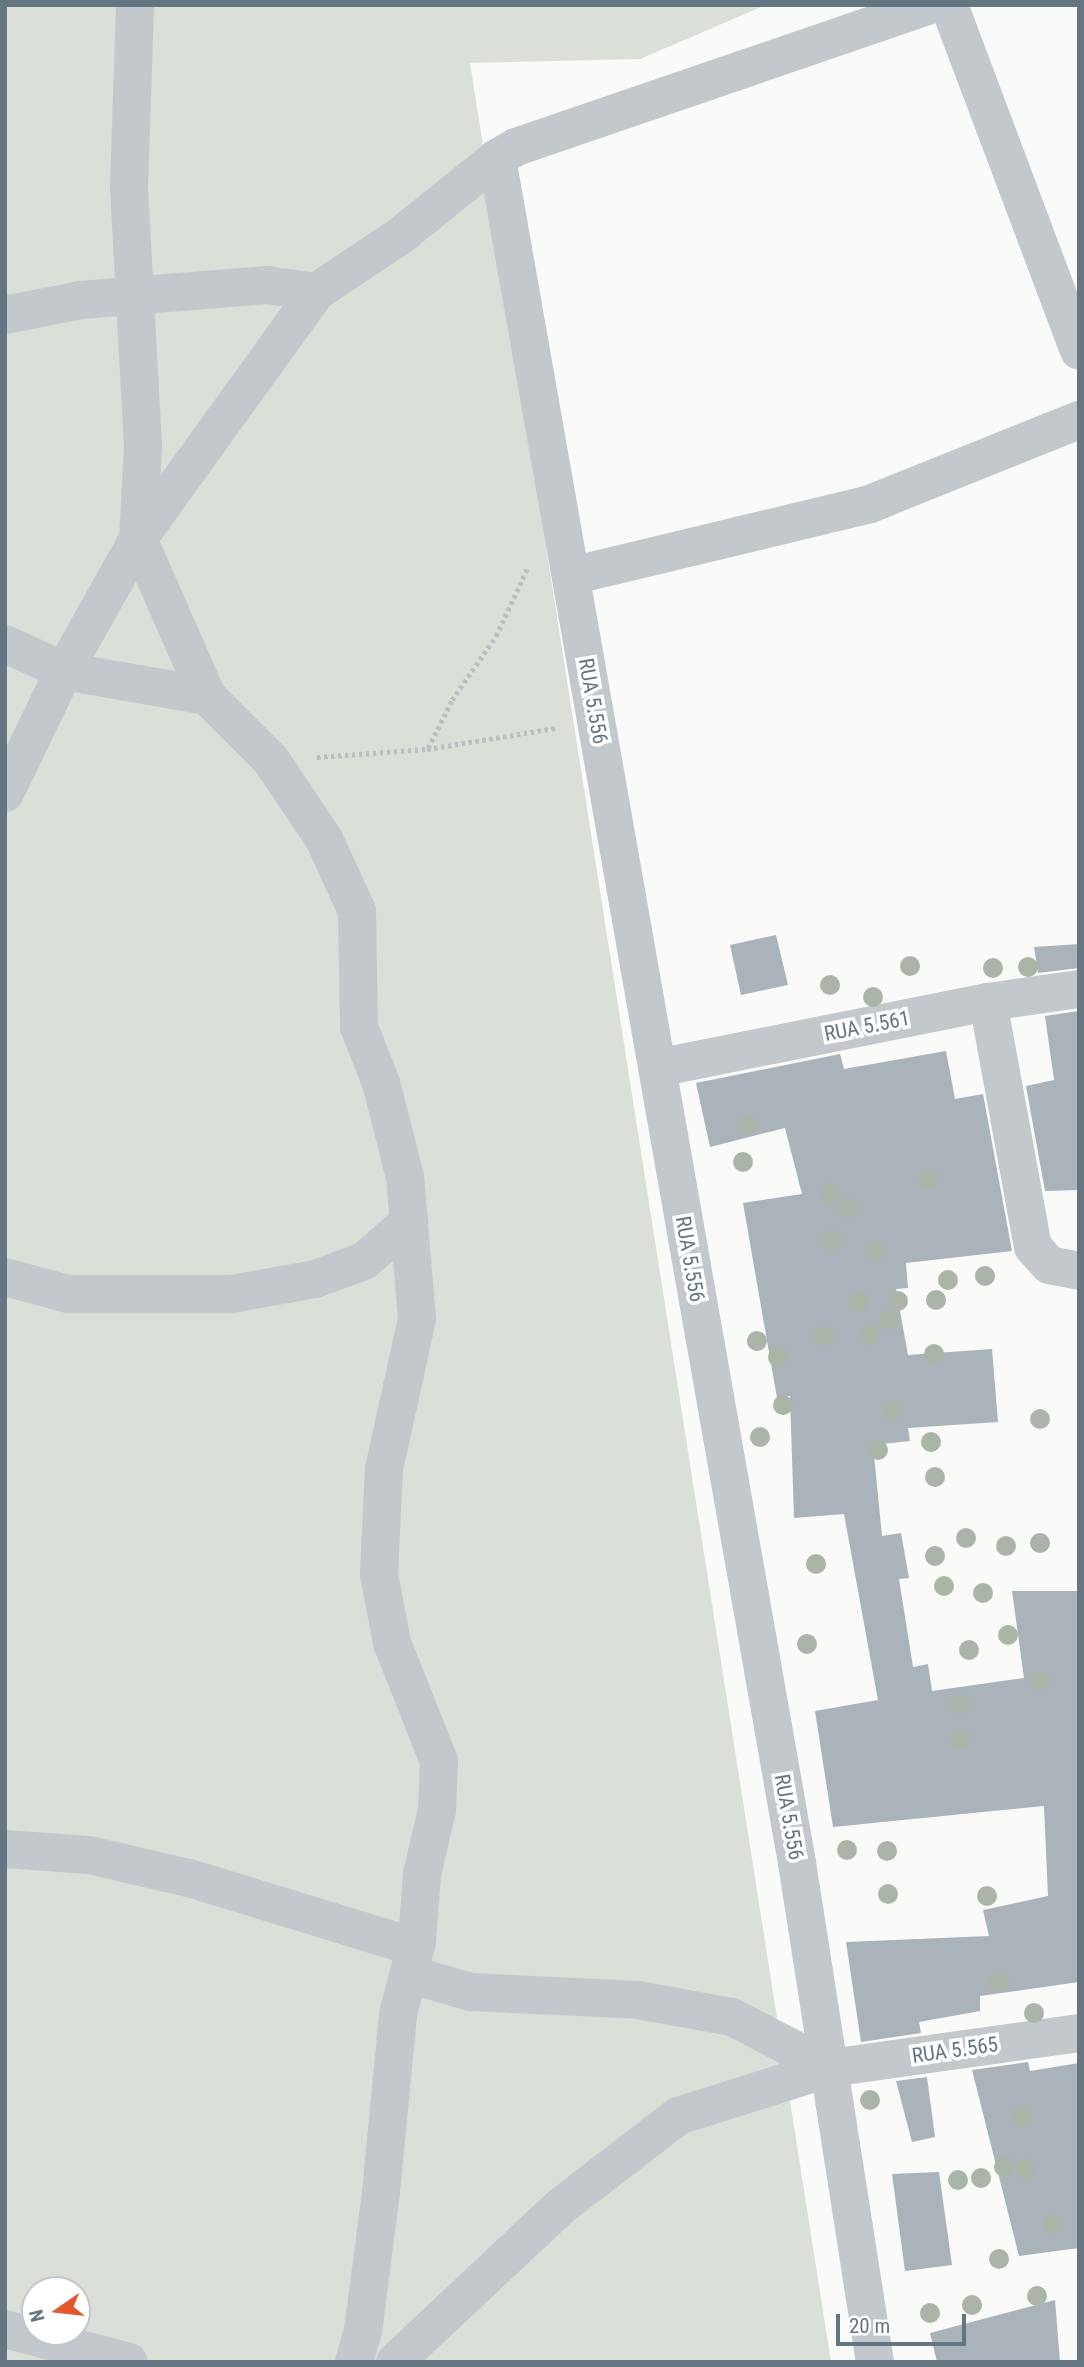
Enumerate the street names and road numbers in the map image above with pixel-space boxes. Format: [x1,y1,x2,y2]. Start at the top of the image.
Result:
street label: RUA 5.556 [573,656,613,746]
street label: RUA 5.561 [822,1005,912,1047]
street label: RUA 5.556 [670,1214,710,1304]
street label: RUA 5.556 [769,1772,809,1862]
street label: RUA 5.565 [910,2031,1000,2069]

